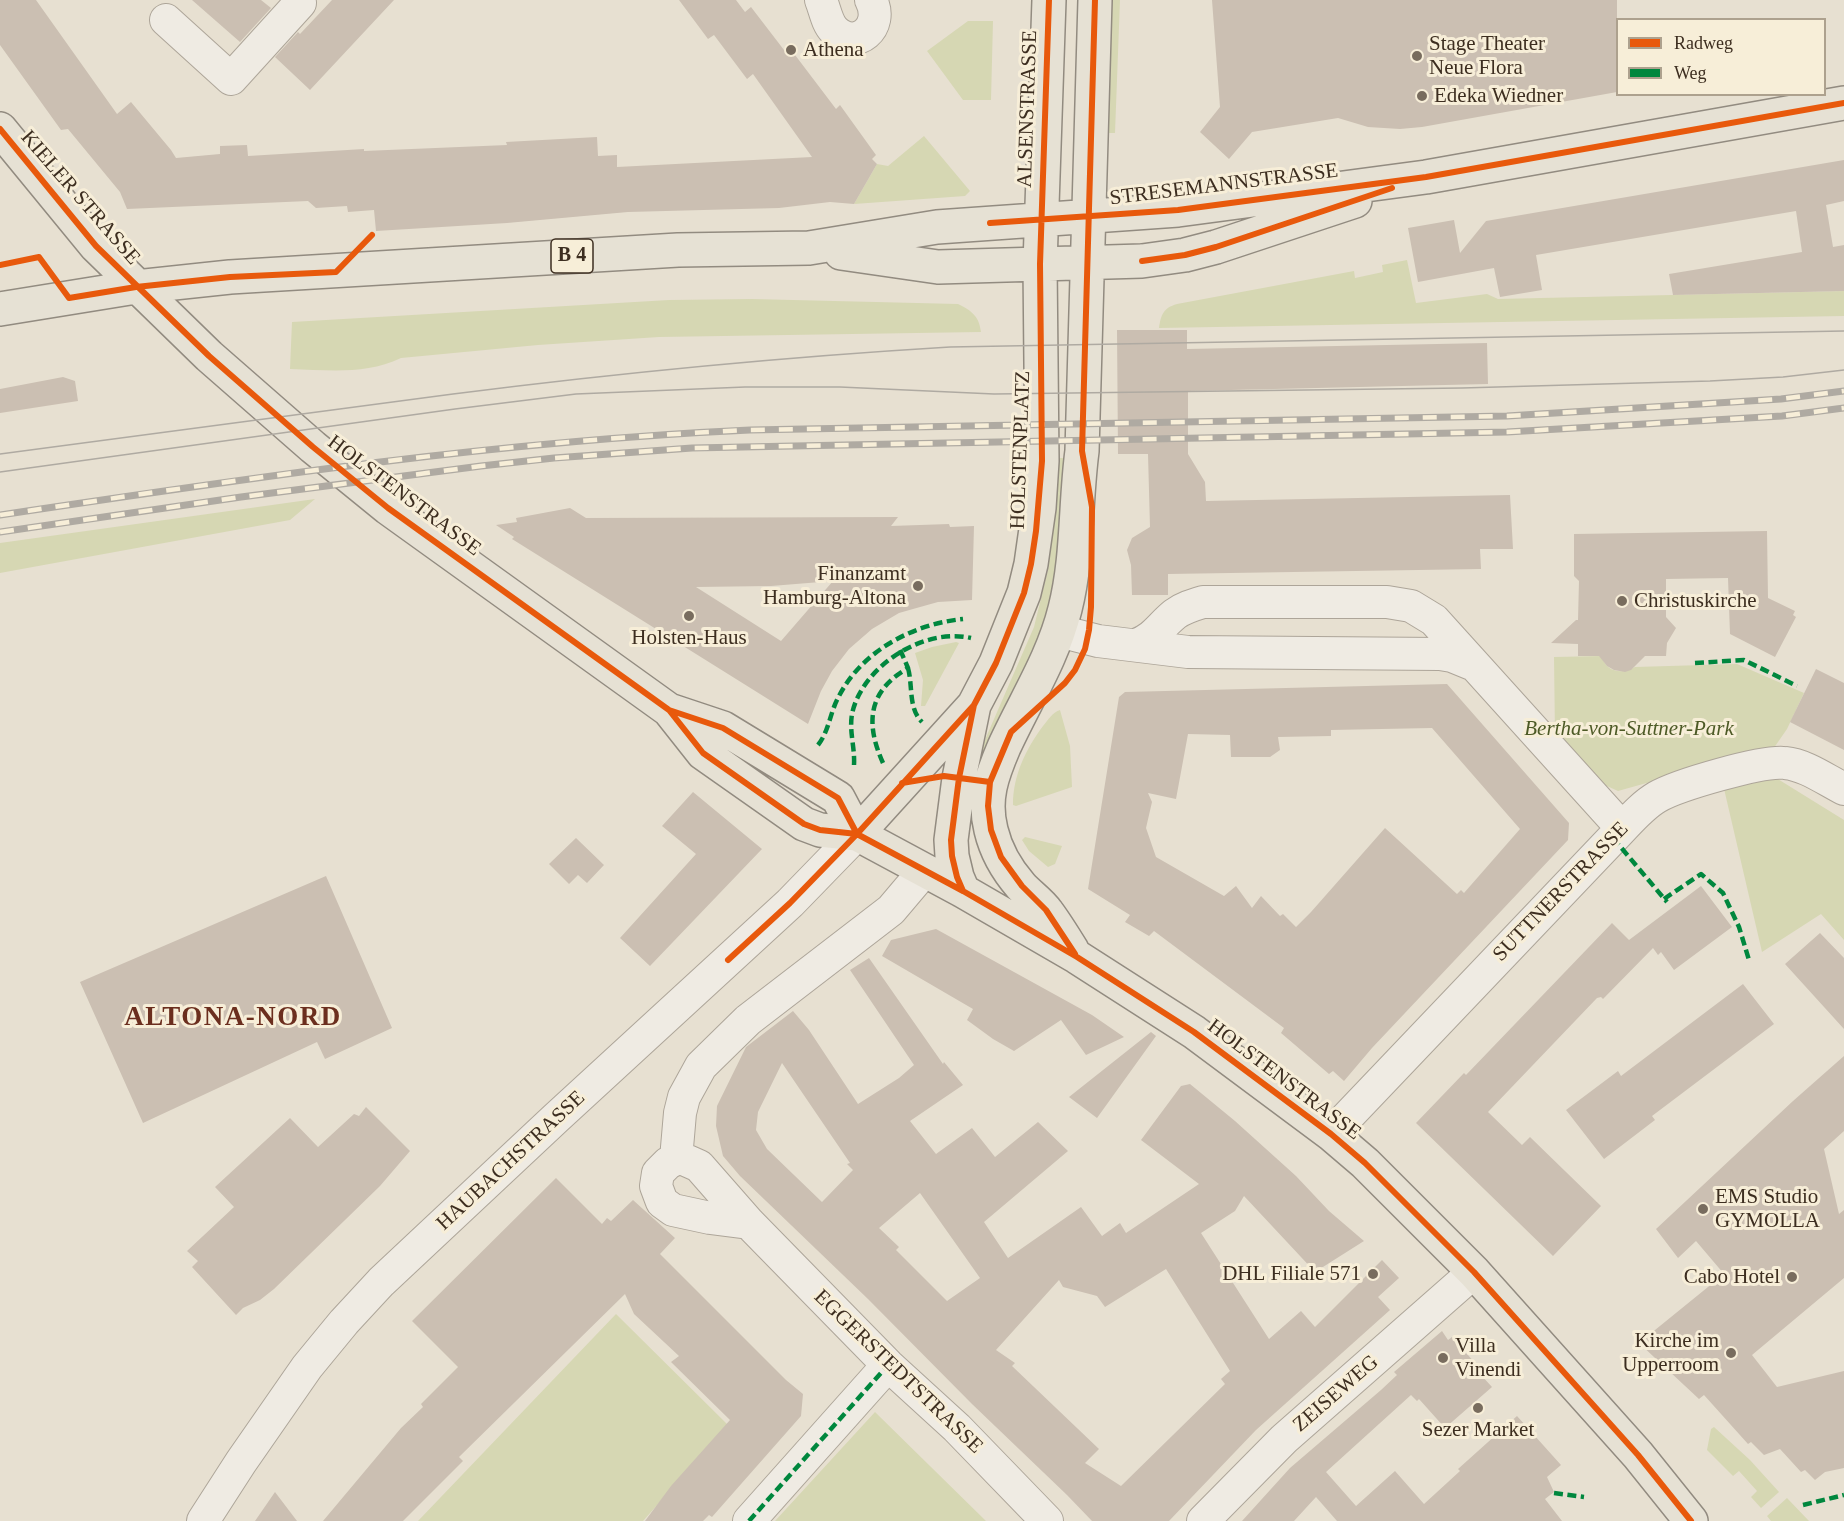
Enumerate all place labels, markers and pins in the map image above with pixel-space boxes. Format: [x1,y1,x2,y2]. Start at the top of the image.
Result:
place label: Stage Theater Neue Flora [1429,31,1545,81]
place label: Athena [803,37,864,63]
marker: Athena [784,43,798,57]
marker: Stage Theater Neue Flora [1410,49,1424,63]
place label: Edeka Wiedner [1434,83,1563,109]
marker: Edeka Wiedner [1415,89,1429,103]
place label: Finanzamt Hamburg-Altona [763,561,906,611]
marker: Finanzamt Hamburg-Altona [911,579,925,593]
place label: Christuskirche [1634,588,1756,614]
marker: Christuskirche [1615,594,1629,608]
marker: Holsten-Haus [682,609,696,623]
place label: Holsten-Haus [631,625,747,651]
place label: EMS Studio GYMOLLA [1715,1184,1820,1234]
marker: EMS Studio GYMOLLA [1696,1202,1710,1216]
place label: DHL Filiale 571 [1222,1261,1361,1287]
place label: Cabo Hotel [1684,1264,1780,1290]
marker: DHL Filiale 571 [1366,1267,1380,1281]
marker: Cabo Hotel [1785,1270,1799,1284]
place label: Kirche im Upperroom [1622,1328,1719,1378]
place label: Villa Vinendi [1455,1333,1521,1383]
marker: Kirche im Upperroom [1724,1346,1738,1360]
marker: Villa Vinendi [1436,1351,1450,1365]
marker: Sezer Market [1471,1401,1485,1415]
place label: Sezer Market [1422,1417,1534,1443]

